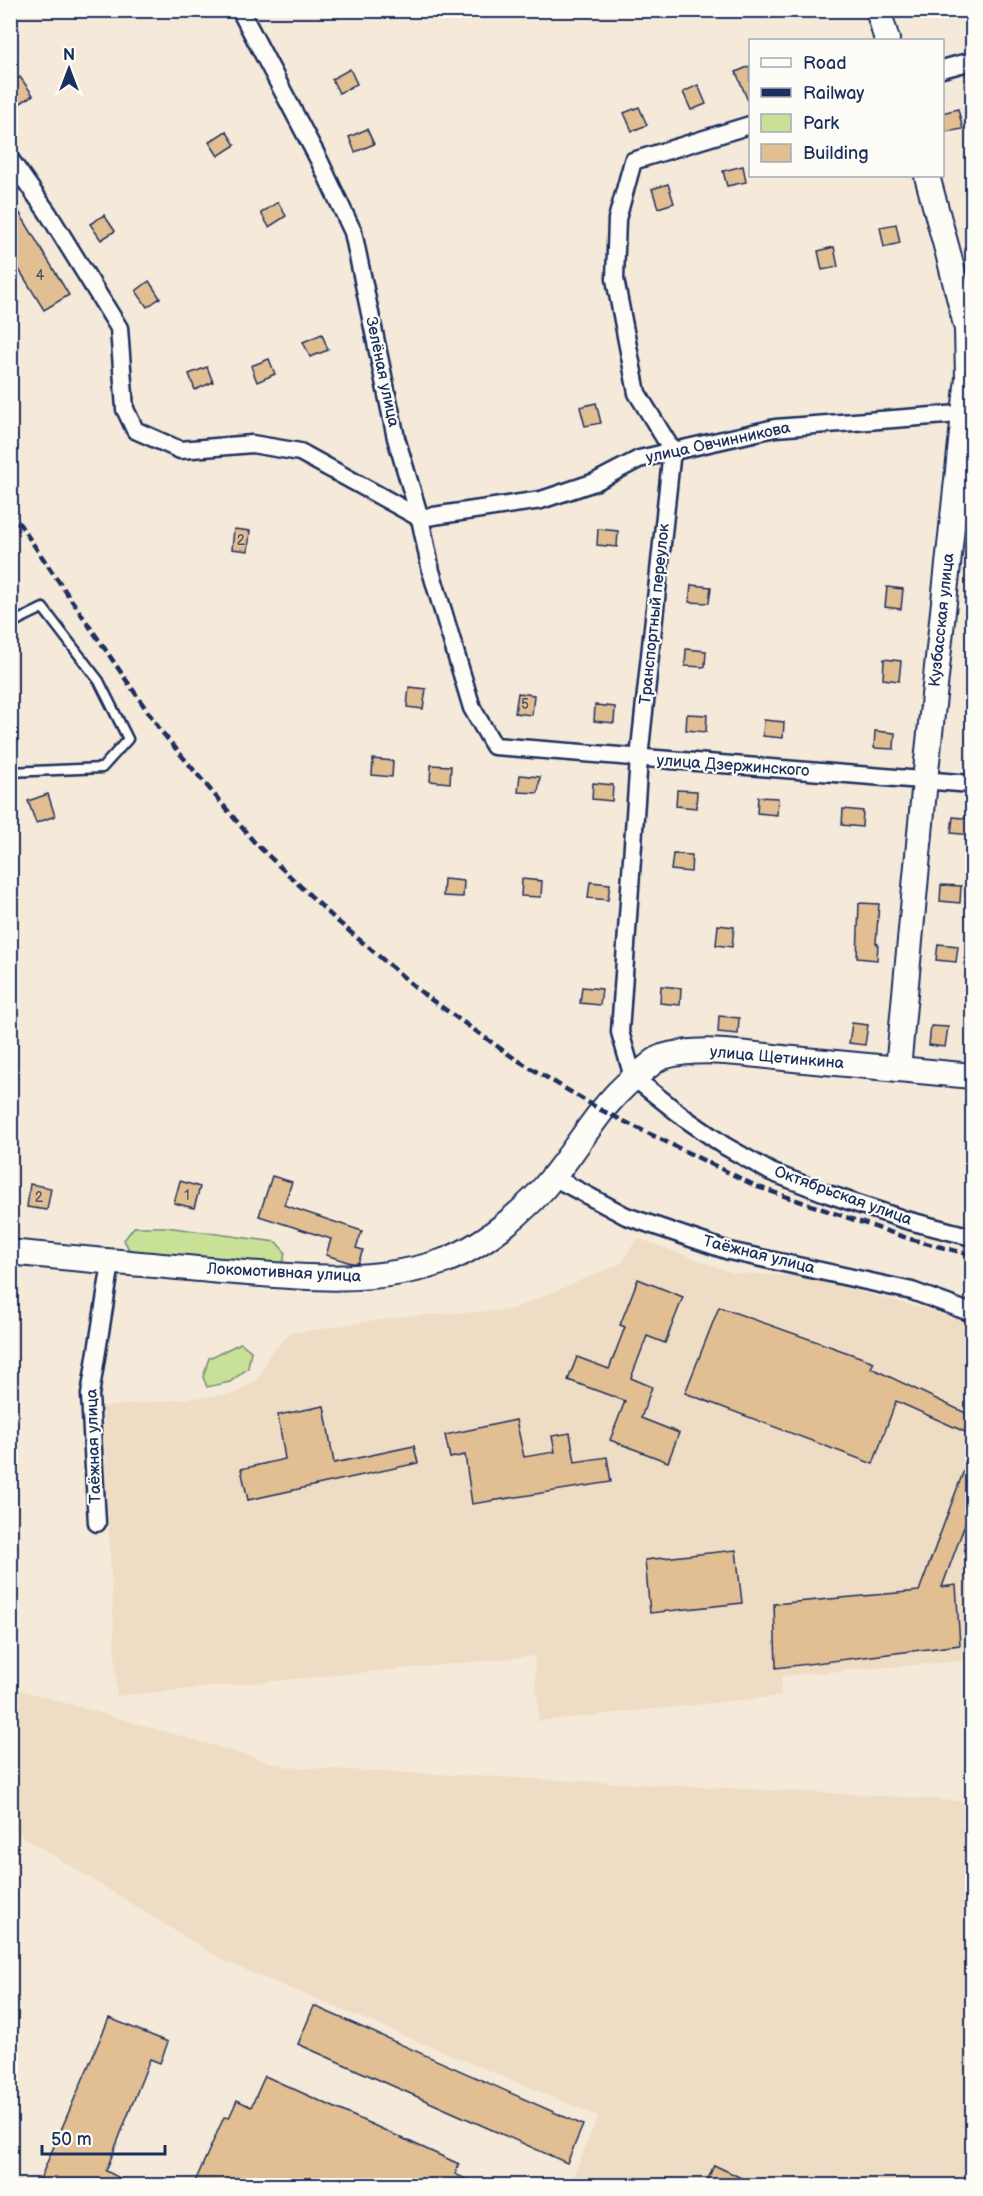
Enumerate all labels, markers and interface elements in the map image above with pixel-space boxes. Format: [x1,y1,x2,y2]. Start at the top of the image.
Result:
north arrow [39,39,99,99]
legend [749,39,944,177]
text: N [63,46,75,65]
text: Road [803,53,847,74]
text: Railway [803,83,865,104]
text: Park [803,113,839,134]
text: Building [803,143,869,164]
house number: 4 [36,267,45,284]
street label: Зелёная улица [361,315,403,429]
street label: улица Овчинникова [644,418,792,468]
street label: Транспортный переулок [636,522,674,705]
house number: 2 [237,532,246,549]
street label: Кузбасская улица [926,552,959,688]
house number: 5 [521,696,529,713]
street label: улица Дзержинского [656,751,810,781]
street label: улица Щетинкина [709,1043,845,1073]
street label: Октябрьская улица [772,1162,915,1230]
house number: 1 [184,1187,190,1204]
house number: 2 [35,1189,44,1206]
street label: Таёжная улица [701,1232,817,1278]
street label: Локомотивная улица [205,1259,362,1287]
street label: Таёжная улица [82,1388,105,1504]
scale bar [42,2118,165,2156]
text: 50 m [51,2129,92,2150]

